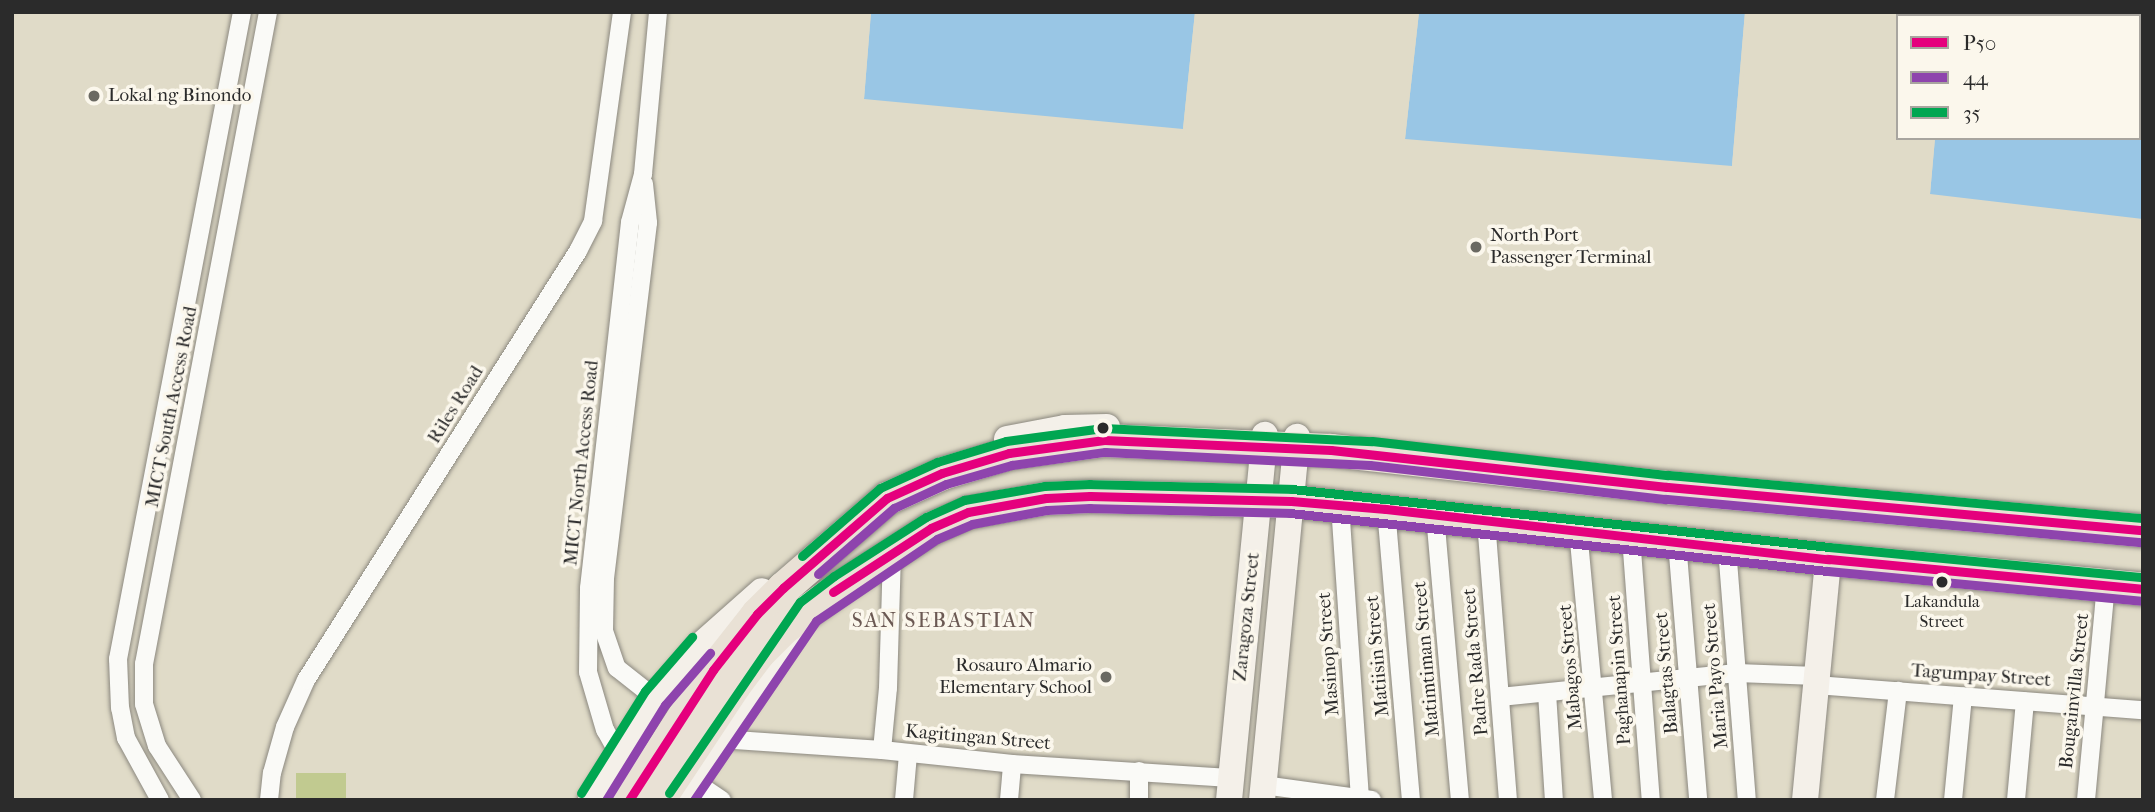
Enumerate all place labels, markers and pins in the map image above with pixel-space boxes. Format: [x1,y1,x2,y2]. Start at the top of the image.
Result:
place label: Lokal ng Binondo [108,85,252,107]
marker: Lokal ng Binondo [86,88,102,104]
place label: North Port Passenger Terminal [1490,225,1651,269]
marker: North Port Passenger Terminal [1468,239,1484,255]
unlabelled marker [1096,421,1110,435]
marker: Lakandula Street [1935,575,1949,589]
place label: Lakandula Street [1904,592,1980,632]
place label: Rosauro Almario Elementary School [939,655,1092,699]
marker: Rosauro Almario Elementary School [1098,669,1114,685]

